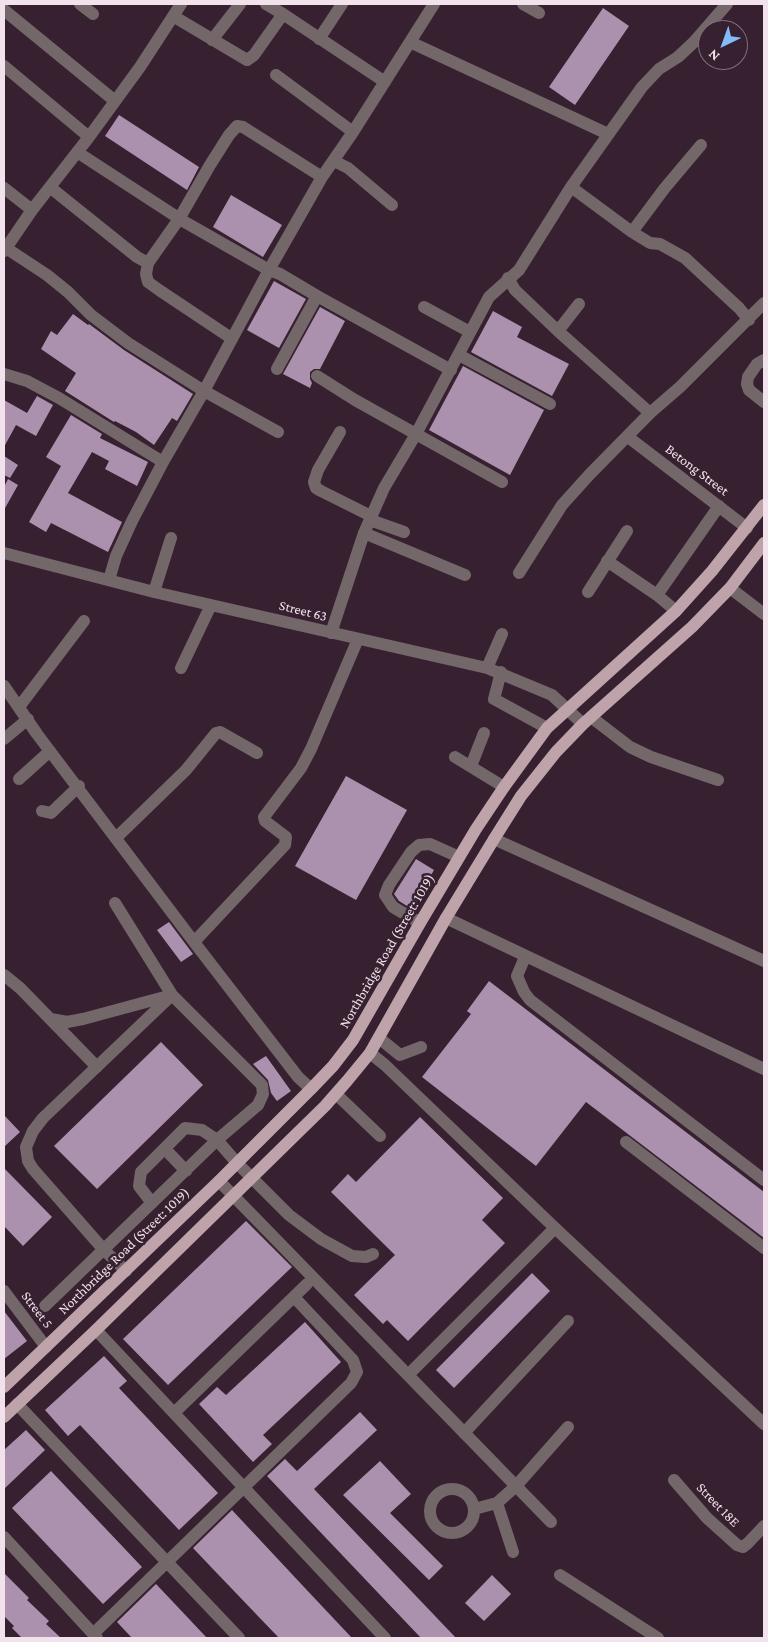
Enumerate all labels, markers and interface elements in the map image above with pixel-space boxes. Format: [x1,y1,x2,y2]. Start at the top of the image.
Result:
north arrow [698,20,748,70]
text: N [705,46,723,65]
street label: Betong Street [662,441,732,499]
street label: Street 63 [277,597,329,625]
street label: Northbridge Road (Street: 1019) [336,871,438,1031]
street label: Northbridge Road (Street: 1019) [55,1184,193,1318]
street label: Street 5 [18,1288,56,1332]
street label: Street 18E [693,1479,743,1531]

